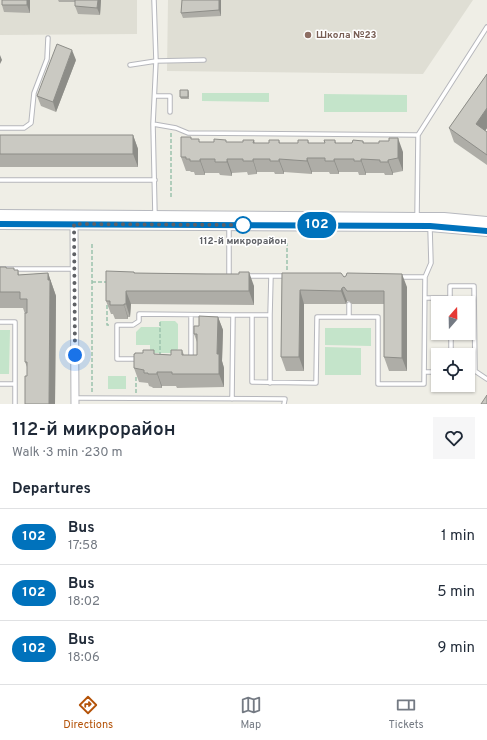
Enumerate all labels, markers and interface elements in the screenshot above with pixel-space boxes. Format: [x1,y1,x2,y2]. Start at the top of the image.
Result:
place label: Школа №23 [316,29,377,42]
marker: Школа №23 [303,30,313,40]
line badge: 102 [294,212,340,238]
marker: 112-й микрорайон [234,216,252,234]
text: 102 [305,216,329,233]
place label: 112-й микрорайон [199,235,287,248]
north arrow [431,296,475,340]
map controls [431,296,475,392]
your location [65,345,85,365]
button: locate [431,348,475,392]
button: heart [433,417,475,459]
text: 112-й микрорайон [12,418,176,442]
text: Walk · 3 min · 230 m [12,445,123,461]
text: Departures [12,480,91,499]
text: Bus [68,519,95,538]
text: 1 min [441,527,475,546]
text: 102 [22,528,46,545]
text: 17:58 [68,538,98,554]
text: Bus [68,575,95,594]
text: 5 min [437,583,475,602]
text: 102 [22,584,46,601]
text: 18:02 [68,594,100,610]
text: Bus [68,631,95,650]
text: 9 min [438,639,475,658]
text: 102 [22,640,46,657]
text: 18:06 [68,650,100,666]
tab: Directions [63,694,113,732]
tab: Map [240,694,262,732]
tab: Tickets [388,694,424,732]

